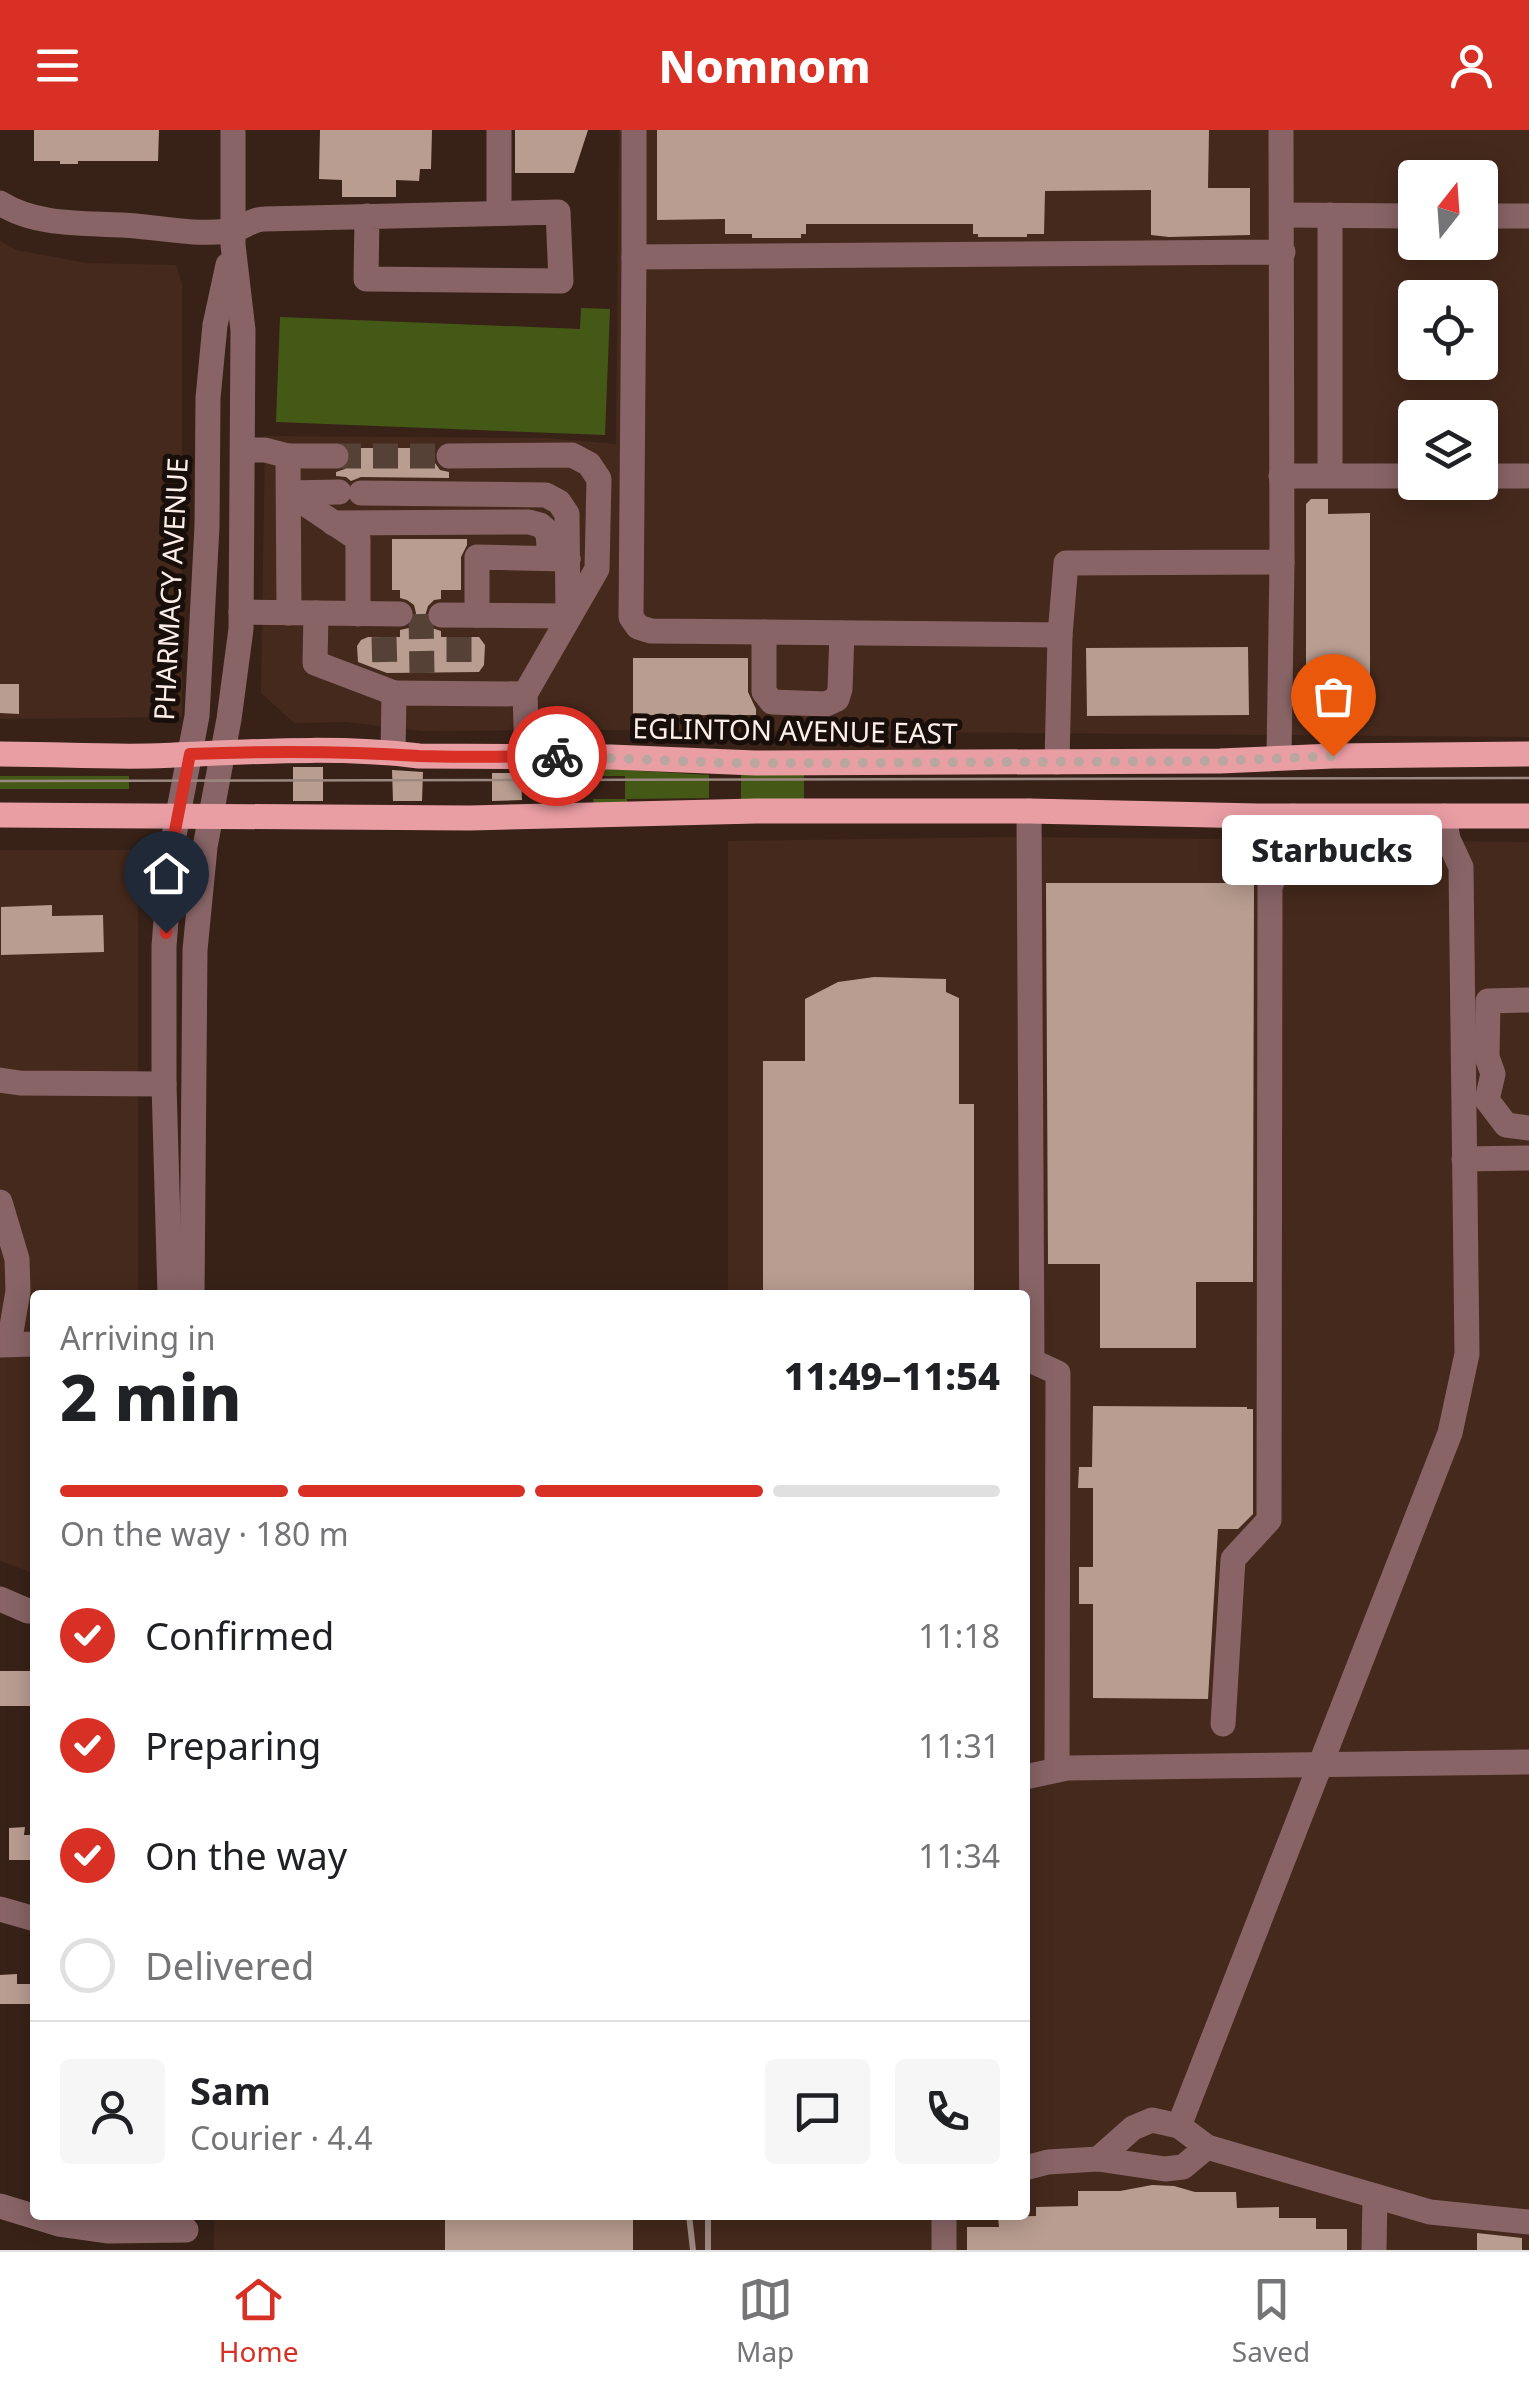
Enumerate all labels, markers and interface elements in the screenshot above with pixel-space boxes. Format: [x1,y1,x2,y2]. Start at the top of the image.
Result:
text: Nomnom [658,35,871,96]
icon: menu [30,38,85,93]
icon: person [1444,38,1499,93]
north arrow [1398,160,1498,260]
map controls [1398,160,1498,500]
button: locate [1398,280,1498,380]
button: layers [1398,400,1498,500]
street label: PHARMACY AVENUE [144,457,196,721]
pin [1291,654,1376,757]
icon: bag [1306,669,1361,724]
courier [507,706,607,806]
street label: EGLINTON AVENUE EAST [632,708,958,752]
icon: bike [530,729,585,784]
callout: Starbucks [1223,816,1443,886]
text: Starbucks [1251,828,1413,871]
pin [124,831,209,934]
icon: home [139,846,194,901]
text: Arriving in [60,1316,215,1359]
text: 11:49–11:54 [784,1349,1000,1401]
text: 2 min [60,1352,242,1440]
text: On the way · 180 m [60,1512,349,1555]
icon: check [60,1608,115,1663]
text: Confirmed [145,1609,334,1661]
text: 11:18 [918,1614,1000,1657]
icon: check [60,1718,115,1773]
text: Preparing [145,1719,321,1771]
text: 11:31 [918,1724,1000,1767]
icon: check [60,1828,115,1883]
text: On the way [145,1829,347,1881]
text: 11:34 [918,1834,1000,1877]
text: Delivered [145,1939,314,1991]
button: person [60,2059,165,2164]
button: chat [765,2059,870,2164]
button: phone [895,2059,1000,2164]
text: Sam [190,2064,271,2116]
text: Courier · 4.4 [190,2116,373,2159]
tab: Home [219,2272,298,2370]
tab: Map [736,2272,794,2370]
tab: Saved [1232,2272,1310,2370]

